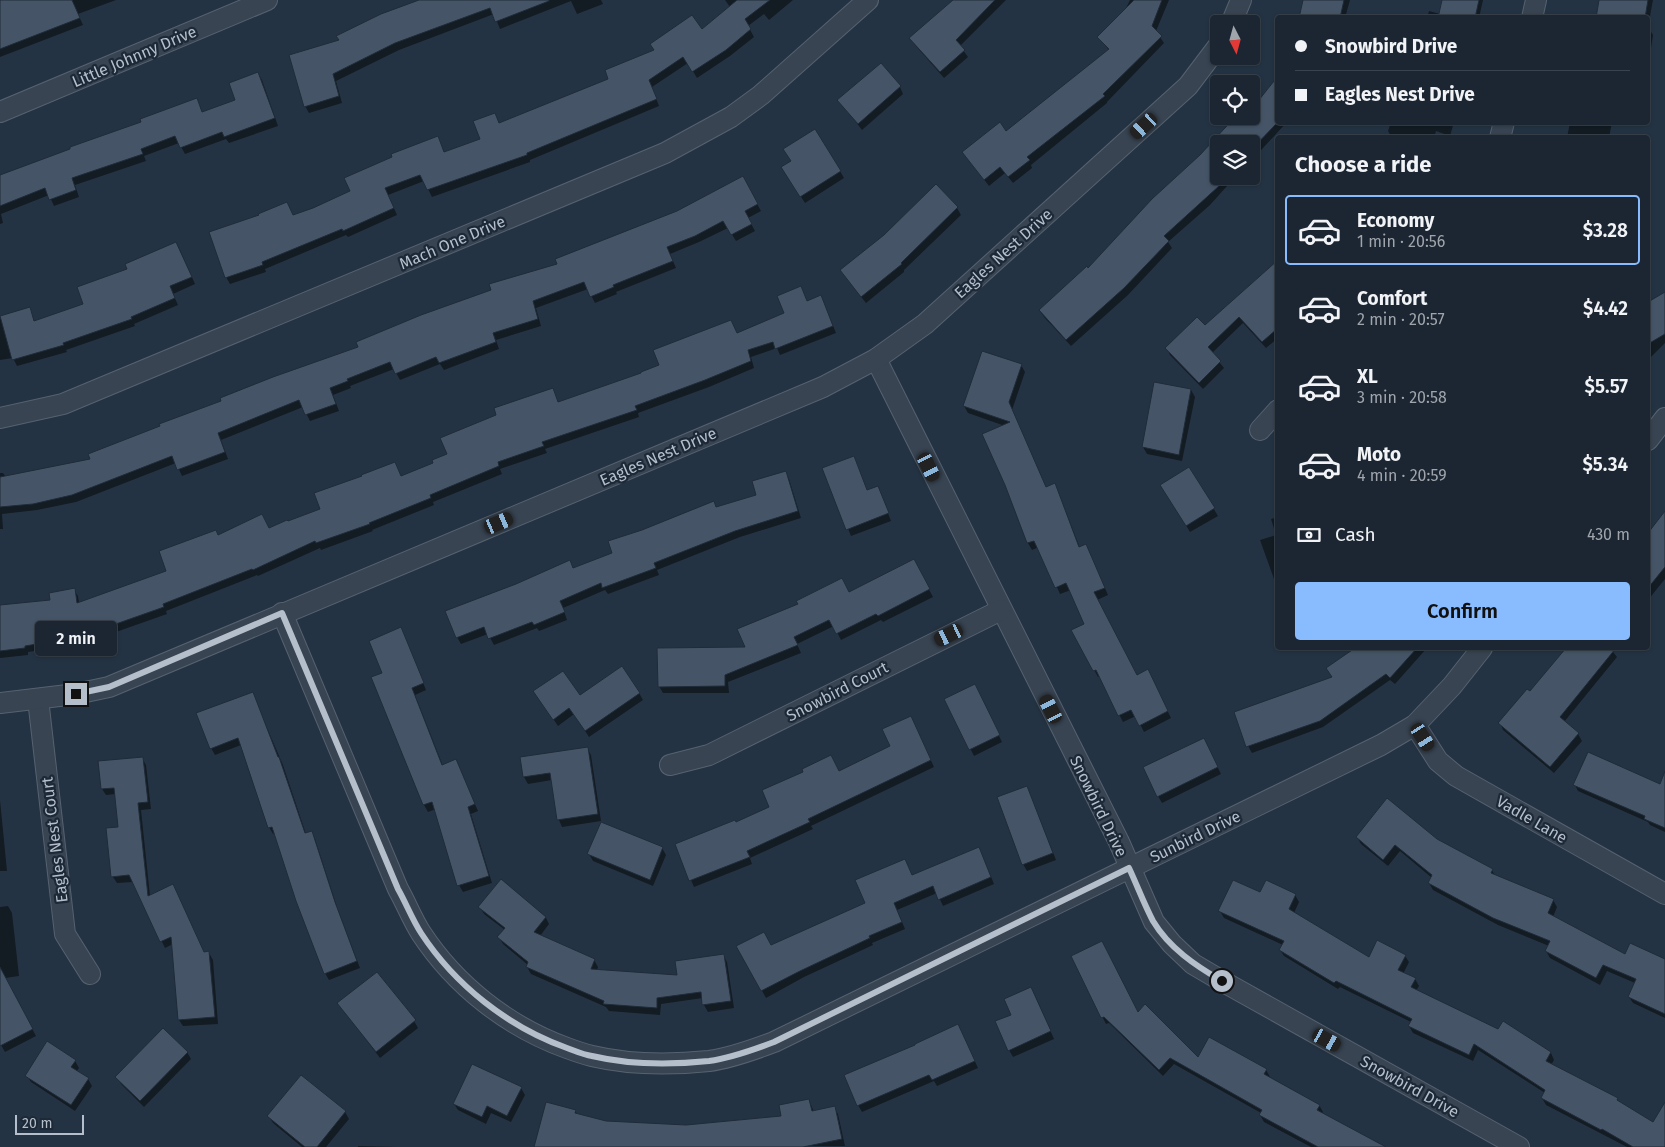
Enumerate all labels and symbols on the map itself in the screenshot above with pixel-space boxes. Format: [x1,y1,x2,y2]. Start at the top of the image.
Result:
north arrow [1210,15,1260,65]
street label: Little Johnny Drive [69,22,199,91]
car [1127,110,1160,142]
street label: Eagles Nest Drive [951,205,1056,302]
street label: Mach One Drive [396,212,508,273]
street label: Eagles Nest Drive [597,423,719,490]
car [915,450,942,484]
car [482,510,515,536]
callout: 2 min [35,622,117,656]
car [932,622,965,648]
street label: Snowbird Court [783,658,891,725]
route end [65,683,87,705]
car [1037,692,1064,726]
car [1408,720,1437,754]
street label: Snowbird Drive [1066,753,1131,860]
street label: Eagles Nest Court [37,776,72,904]
street label: Vadle Lane [1493,792,1571,847]
street label: Sunbird Drive [1147,806,1244,867]
route start [1211,970,1233,992]
car [1310,1026,1343,1054]
street label: Snowbird Drive [1357,1051,1462,1121]
scale bar [15,1112,84,1135]

